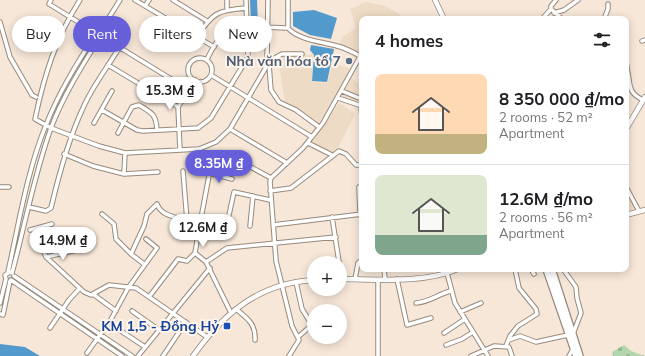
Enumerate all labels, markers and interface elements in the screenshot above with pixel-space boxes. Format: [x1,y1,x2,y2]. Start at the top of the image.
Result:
chip: Buy [12,16,65,52]
chip: Rent [73,16,131,52]
chip: Filters [139,16,206,52]
chip: New [214,16,272,52]
icon: filters [591,29,613,51]
text: 4 homes [375,30,443,51]
place label: Nhà văn hóa tổ 7 [226,52,341,70]
marker: Nhà văn hóa tổ 7 [344,56,354,66]
pin: 15.3M ₫ [133,77,207,111]
text: 15.3M ₫ [145,82,195,98]
text: 8 350 000 ₫/mo [499,88,624,109]
icon: home [407,90,455,138]
text: 2 rooms · 52 m² [499,109,593,125]
text: Apartment [499,125,564,141]
pin: 8.35M ₫ [182,150,256,184]
text: 8.35M ₫ [194,155,244,171]
text: 12.6M ₫/mo [499,188,593,209]
icon: home [407,191,455,239]
text: 2 rooms · 56 m² [499,209,593,225]
pin: 12.6M ₫ [166,214,240,248]
text: 12.6M ₫ [178,219,228,235]
text: Apartment [499,225,564,241]
pin: 14.9M ₫ [26,227,100,261]
text: 14.9M ₫ [38,232,88,248]
map controls [307,256,347,344]
button: + [307,256,347,296]
button: − [307,304,347,344]
place label: KM 1,5 - Đồng Hỷ [101,317,219,335]
marker: KM 1,5 - Đồng Hỷ [222,321,232,331]

